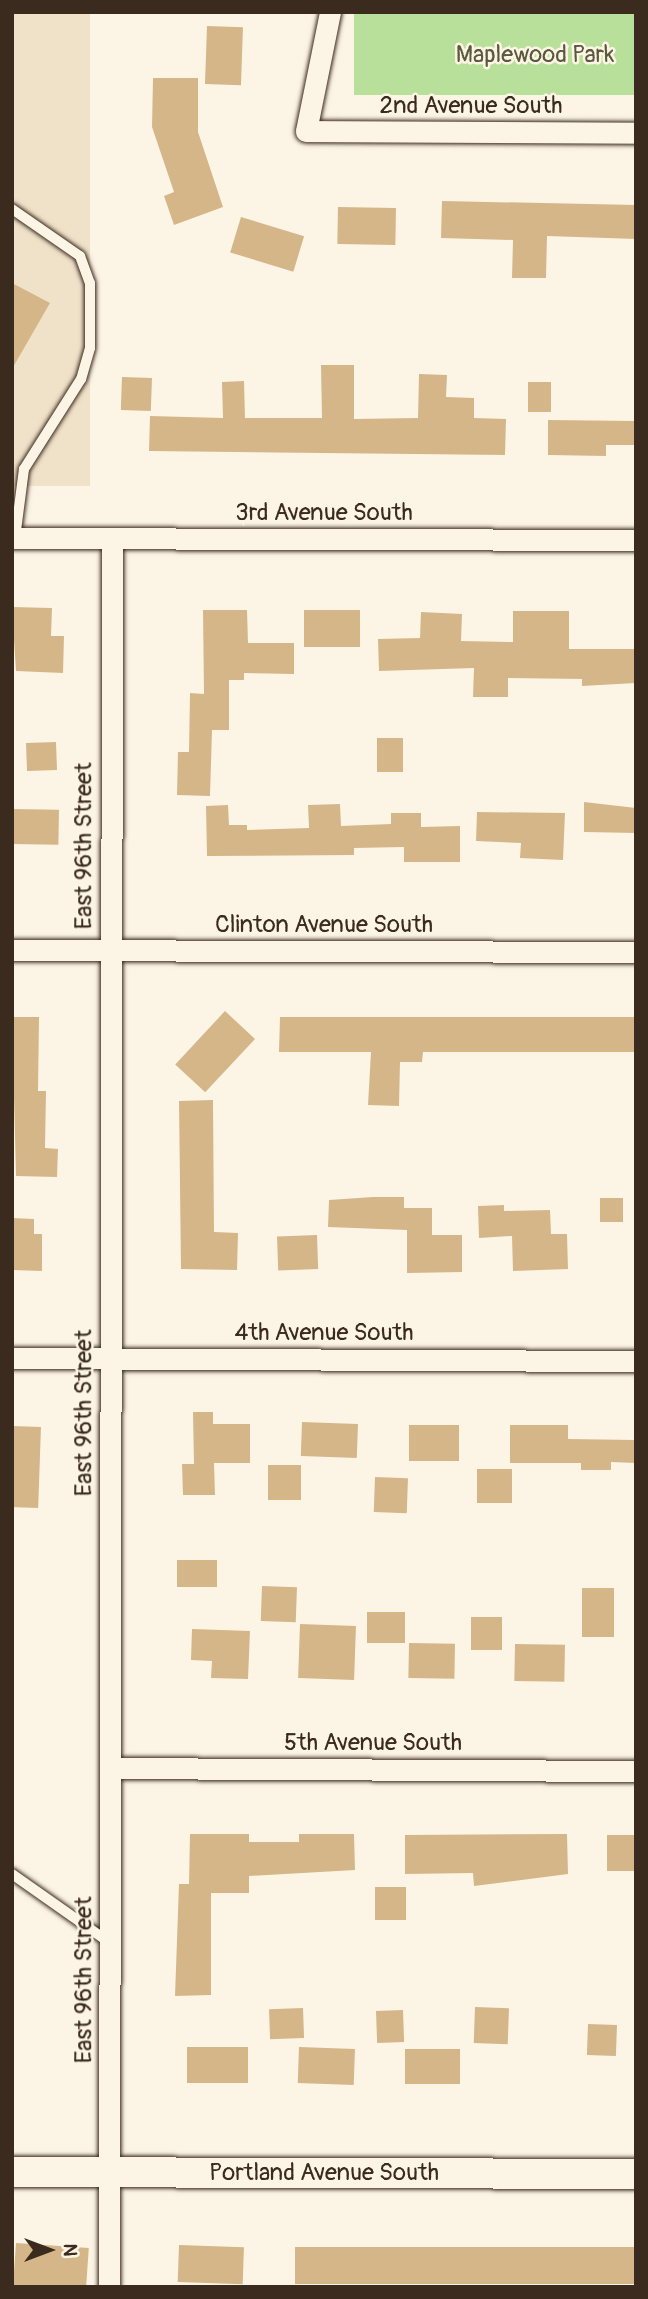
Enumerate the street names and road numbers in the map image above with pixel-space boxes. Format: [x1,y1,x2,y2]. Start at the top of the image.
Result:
street label: 2nd Avenue South [380,92,562,120]
street label: 3rd Avenue South [235,499,413,527]
street label: East 96th Street [70,763,98,929]
street label: Clinton Avenue South [215,911,433,939]
street label: 4th Avenue South [235,1319,413,1347]
street label: East 96th Street [70,1330,98,1496]
street label: 5th Avenue South [284,1729,462,1757]
street label: East 96th Street [70,1897,98,2063]
street label: Portland Avenue South [209,2159,439,2187]

